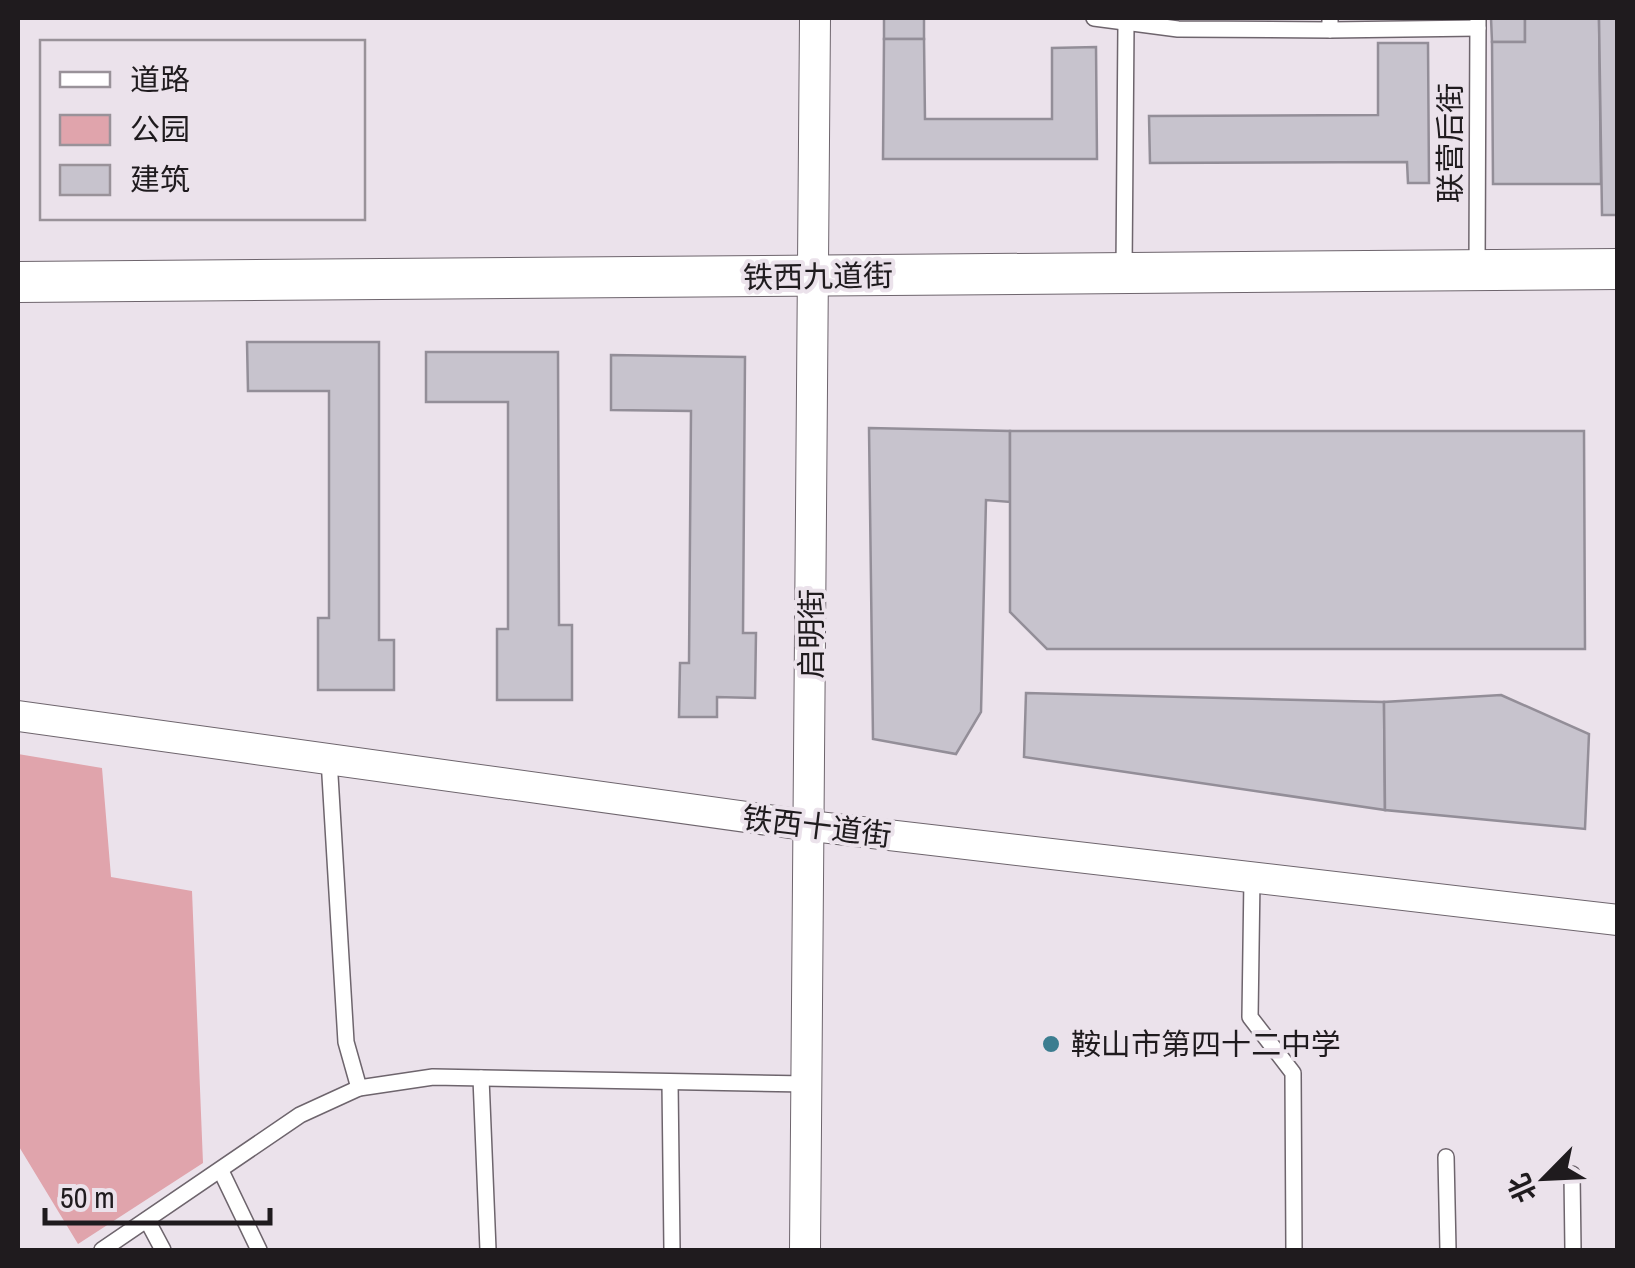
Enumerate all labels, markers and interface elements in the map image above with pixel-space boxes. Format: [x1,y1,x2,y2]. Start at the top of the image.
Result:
legend [40,40,365,220]
text: 道路 [130,59,190,99]
street label: 联营后街 [1430,83,1470,203]
text: 公园 [130,109,190,149]
text: 建筑 [130,159,190,199]
street label: 铁西九道街 [743,255,893,297]
street label: 启明街 [791,589,831,679]
street label: 铁西十道街 [740,797,894,855]
place label: 鞍山市第四十二中学 [1071,1024,1341,1064]
marker: 鞍山市第四十二中学 [1040,1033,1062,1055]
north arrow [1495,1128,1595,1228]
scale bar [45,1163,270,1225]
text: 北 [1499,1168,1545,1209]
text: 50 m [60,1177,115,1217]

